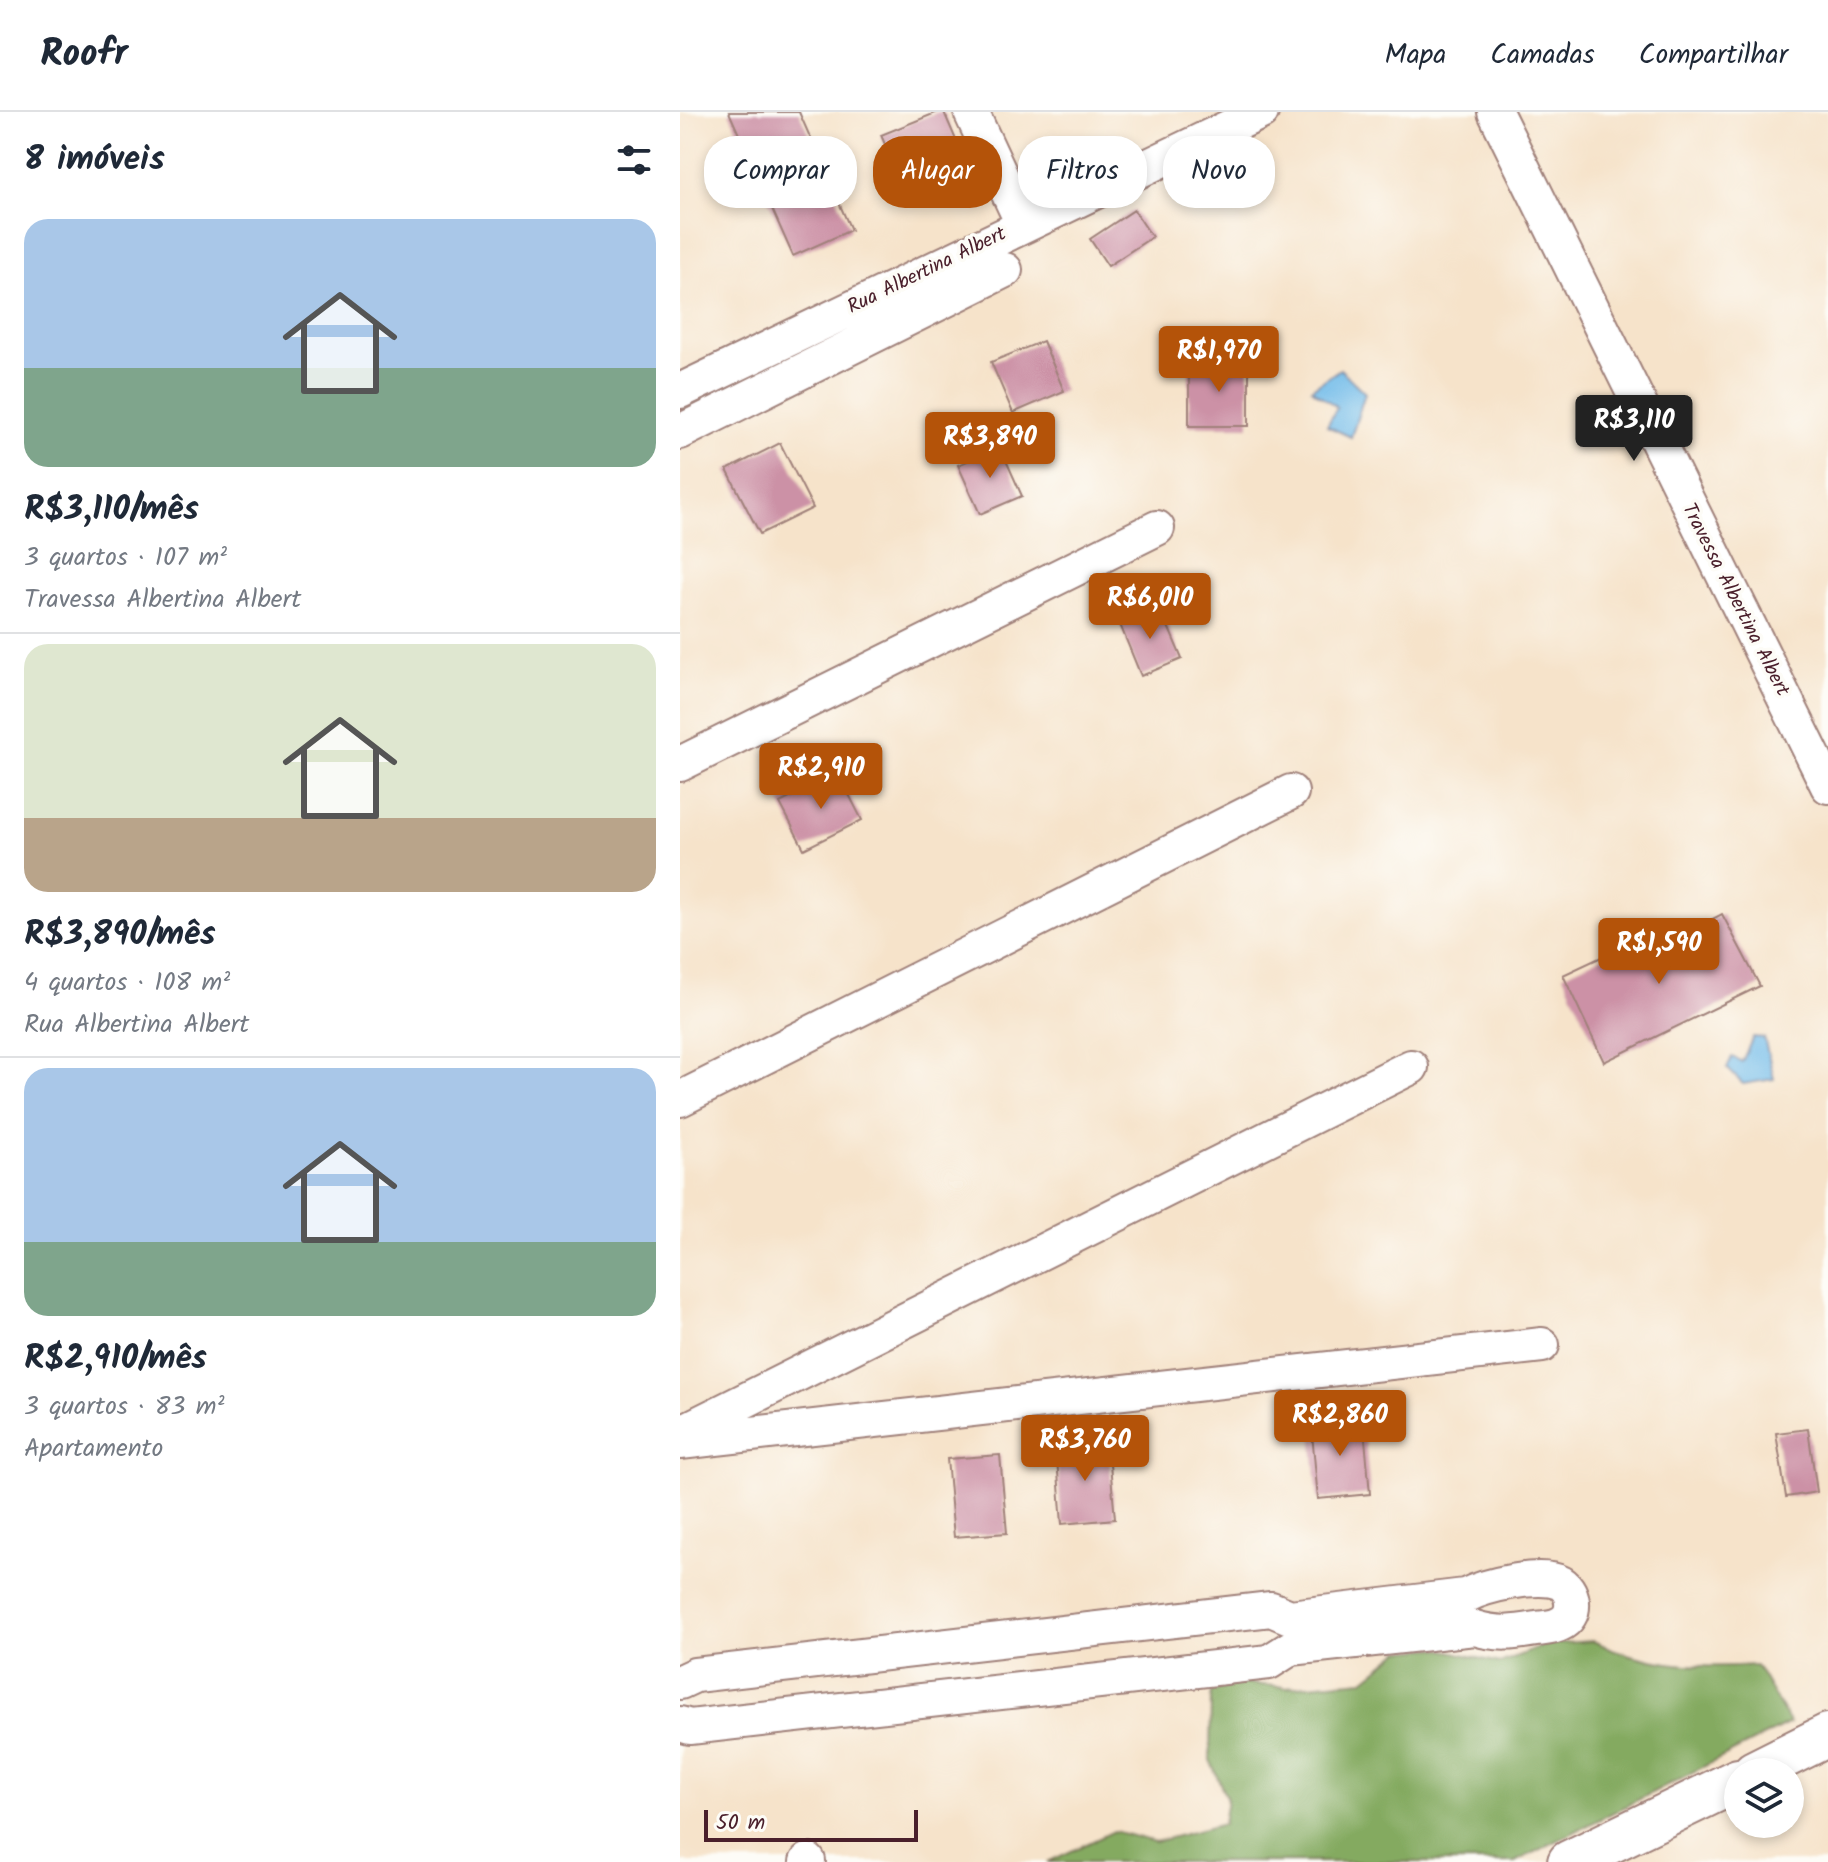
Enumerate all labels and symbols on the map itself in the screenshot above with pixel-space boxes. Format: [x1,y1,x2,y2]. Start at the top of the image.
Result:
street label: Rua Albertina Albert [842,219,1012,323]
pin: R$1,970 [1145,326,1293,394]
pin: R$3,110 [1560,395,1708,463]
pin: R$3,890 [916,412,1064,480]
street label: Travessa Albertina Albert [1672,498,1798,702]
pin: R$6,010 [1076,573,1224,641]
pin: R$2,910 [747,743,895,811]
pin: R$1,590 [1585,918,1733,986]
pin: R$2,860 [1266,1390,1414,1458]
pin: R$3,760 [1011,1415,1159,1483]
scale bar [704,1806,918,1842]

